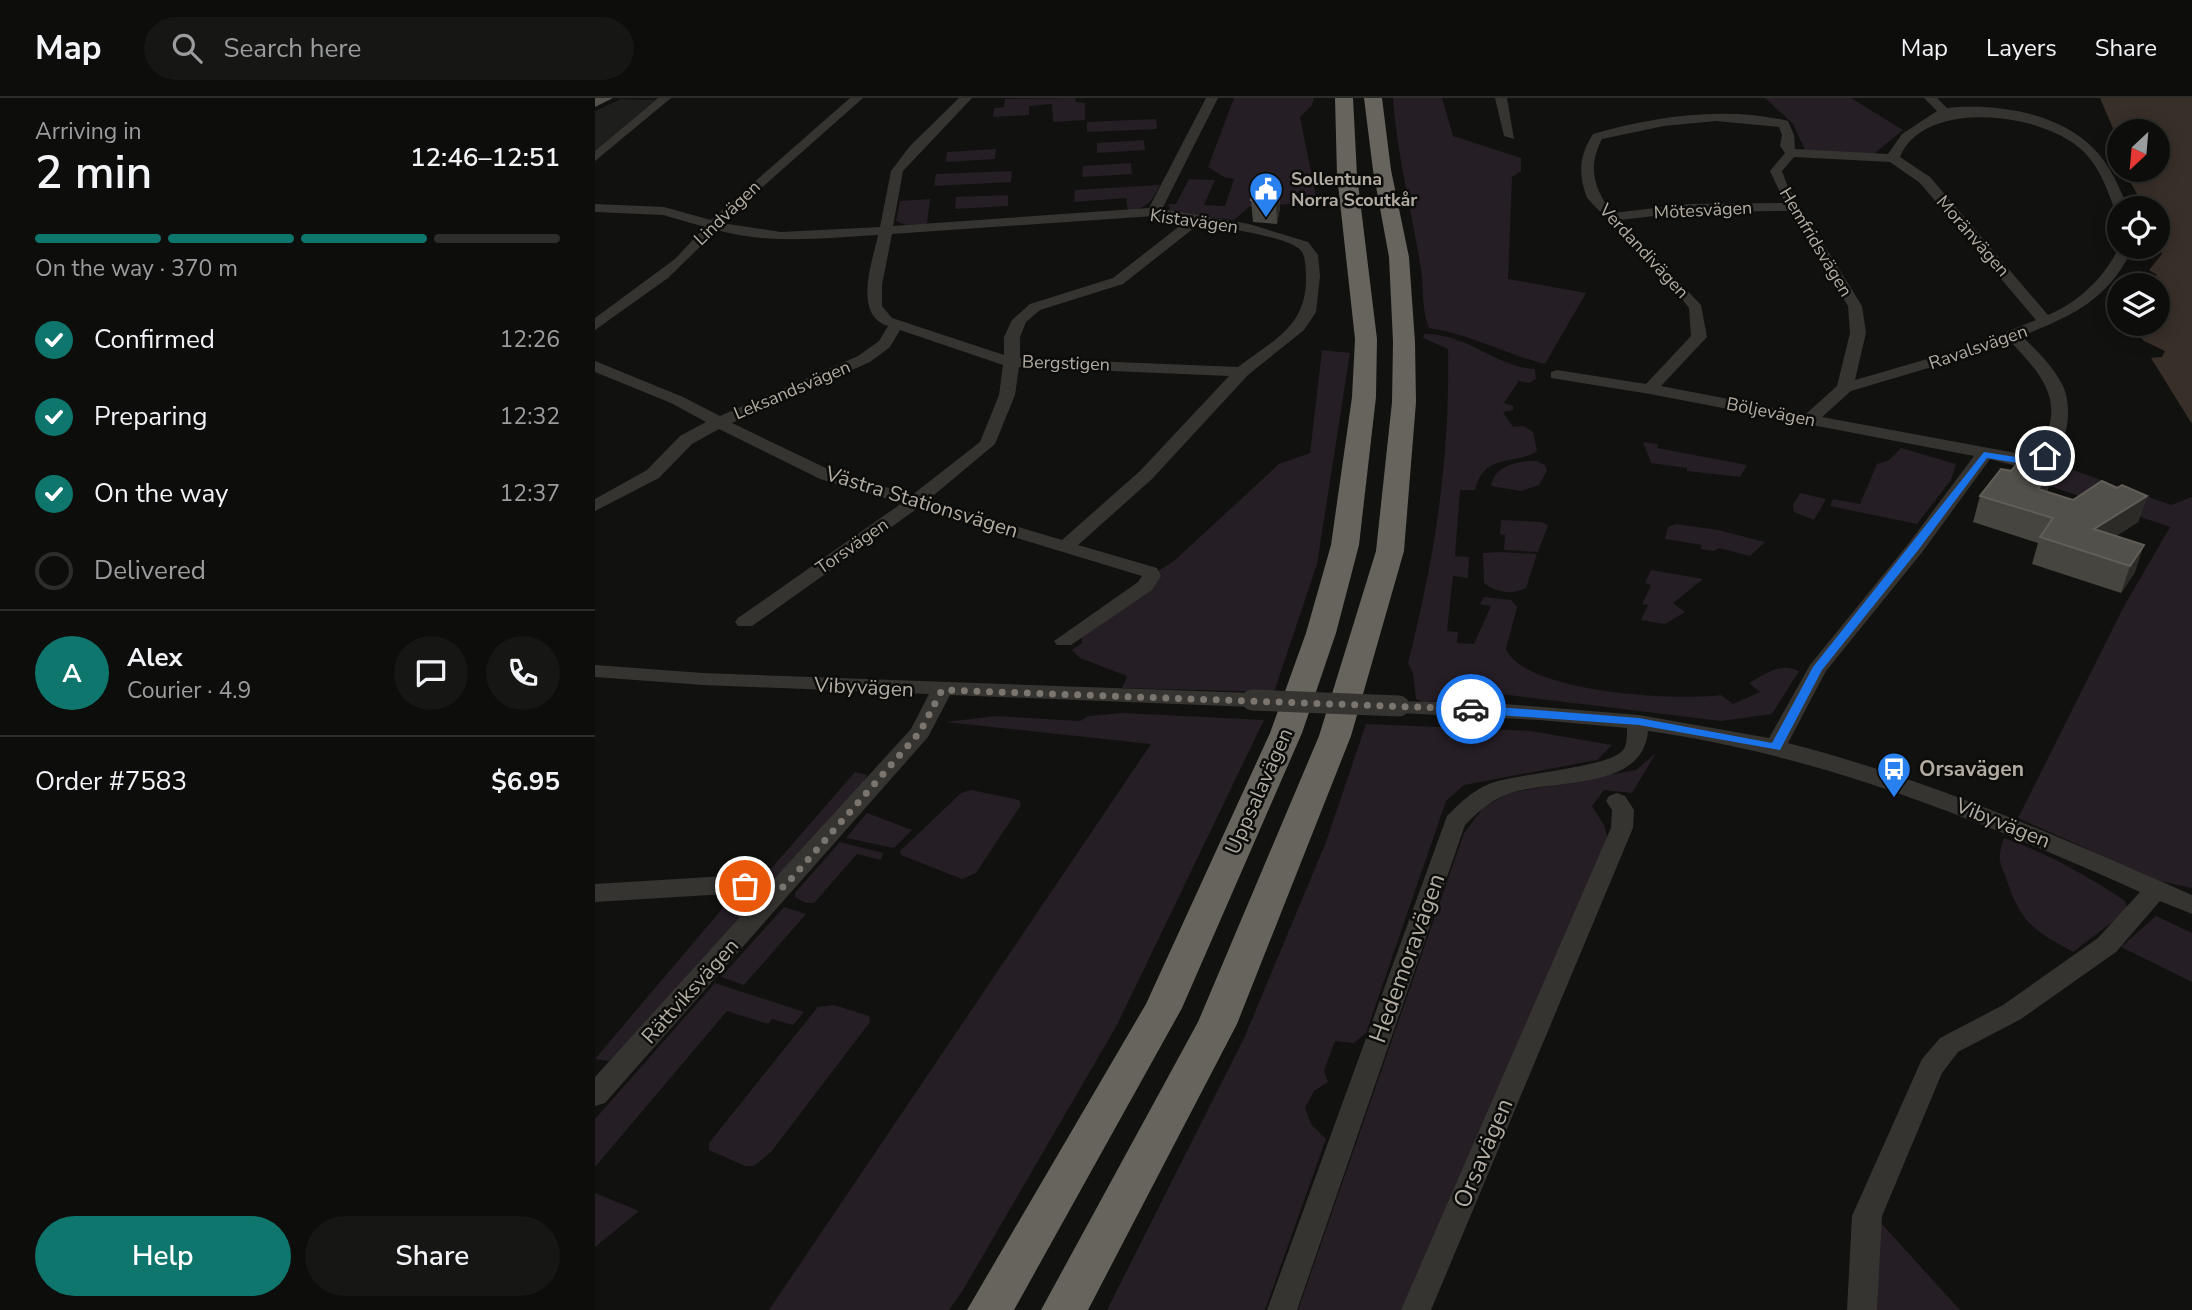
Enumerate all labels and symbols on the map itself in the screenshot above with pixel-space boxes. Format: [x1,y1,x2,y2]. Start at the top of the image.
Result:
north arrow [2107,119,2170,182]
place label: Sollentuna Norra Scoutkår [1291,167,1417,212]
public building icon: Sollentuna Norra Scoutkår [1247,170,1285,219]
street label: Lindvägen [689,175,765,251]
street label: Hemfridsvägen [1774,183,1858,301]
street label: Moränvägen [1931,190,2015,282]
street label: Mötesvägen [1653,195,1753,225]
street label: Verdandivägen [1593,198,1694,303]
street label: Kistavägen [1148,203,1240,239]
street label: Ravalsvägen [1925,319,2031,375]
street label: Bergstigen [1022,349,1110,377]
street label: Leksandsvägen [730,355,854,425]
street label: Böljevägen [1724,392,1818,432]
pin [2015,426,2075,486]
street label: Västra Stationsvägen [821,459,1022,545]
street label: Torsvägen [811,512,893,580]
street label: Vibyvägen [812,670,915,704]
courier [1436,674,1506,744]
street label: Uppsalavägen [1219,723,1299,859]
bus stop icon: Orsavägen [1875,750,1913,799]
place label: Orsavägen [1919,755,2024,783]
street label: Vibyvägen [1951,791,2054,855]
pin [715,856,775,916]
street label: Hedemoravägen [1362,869,1452,1047]
street label: Rättviksvägen [635,932,745,1050]
street label: Orsavägen [1446,1093,1520,1213]

